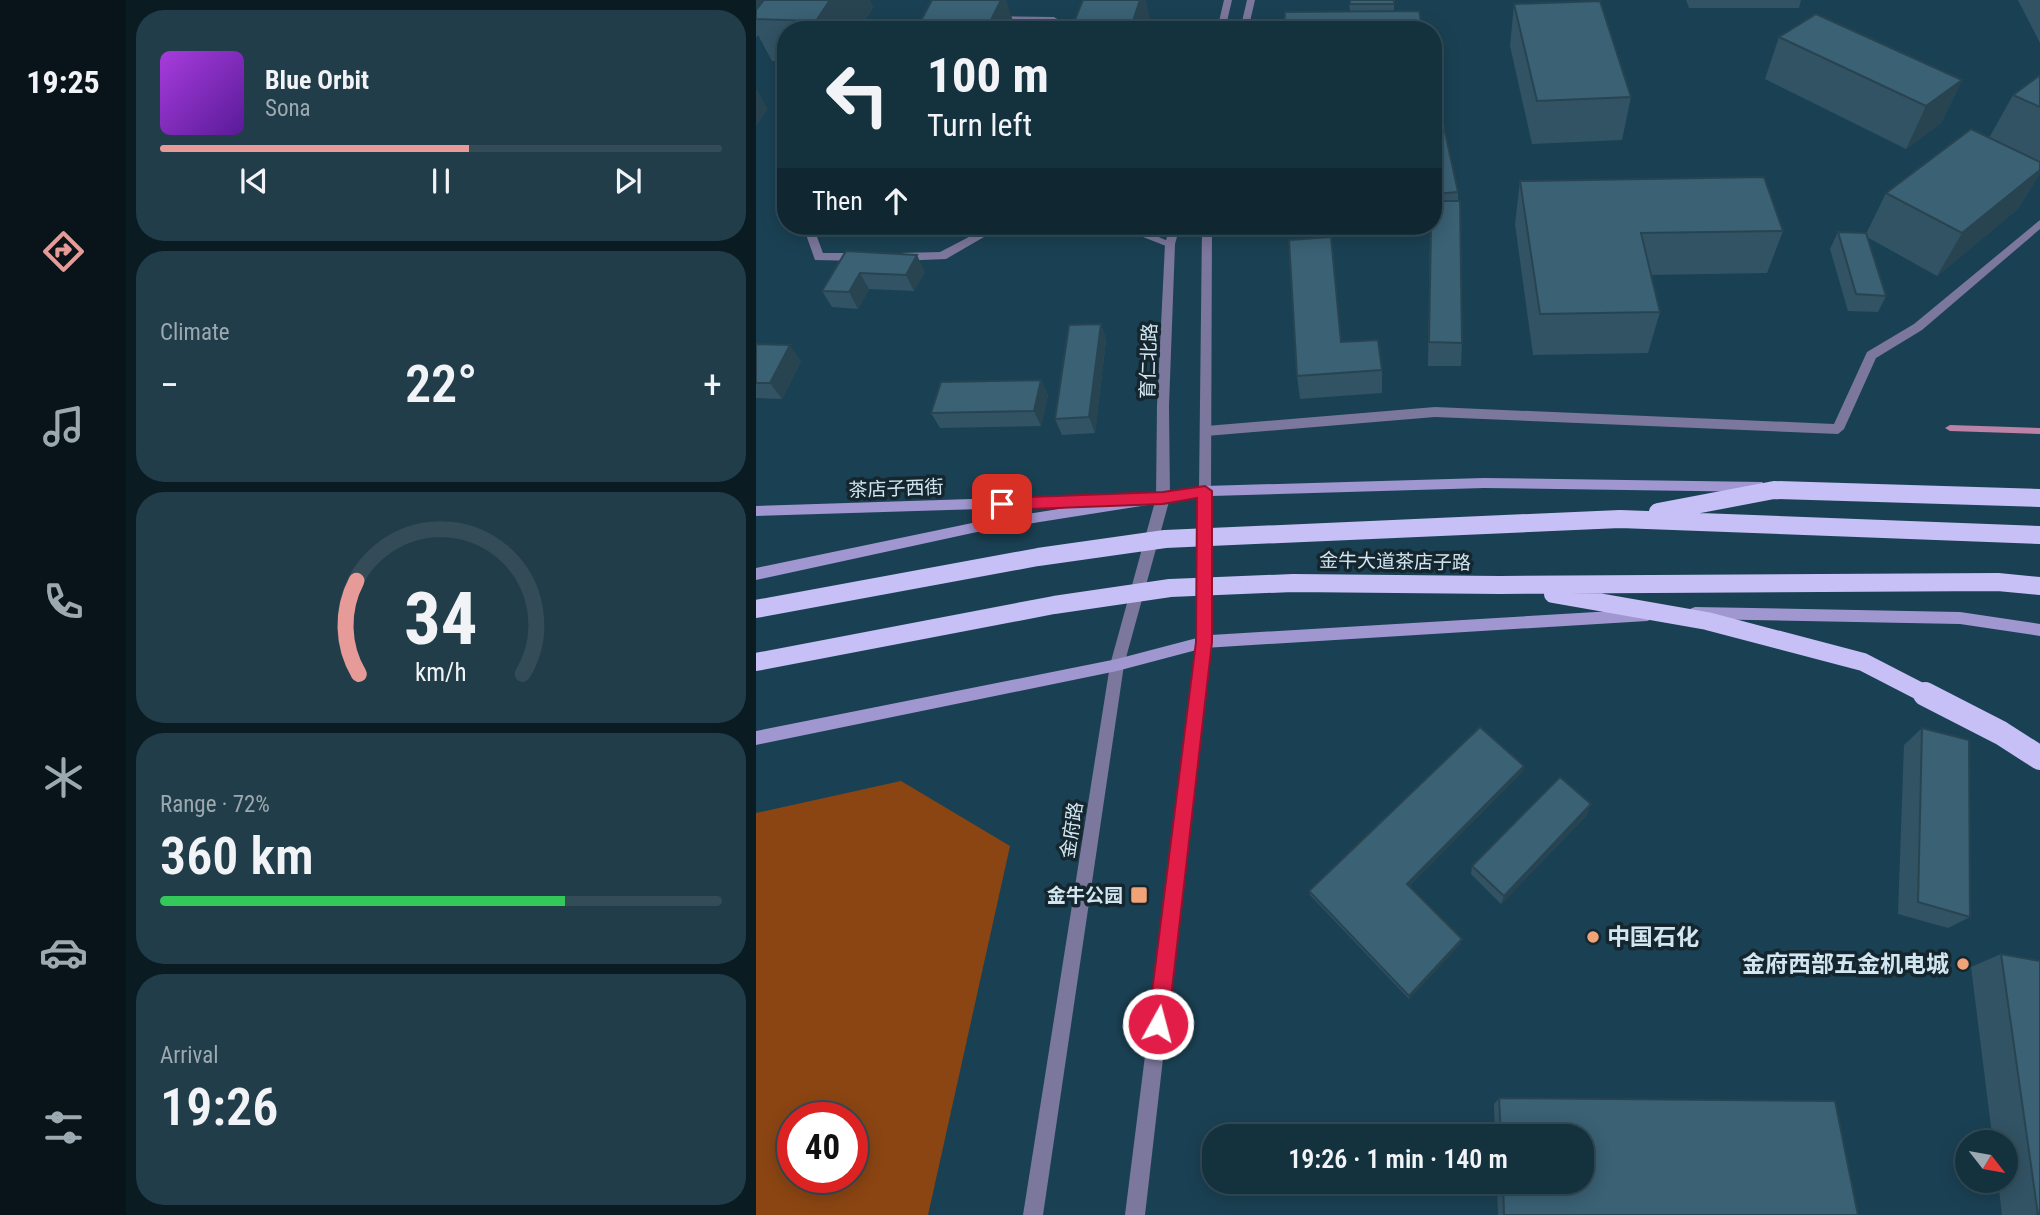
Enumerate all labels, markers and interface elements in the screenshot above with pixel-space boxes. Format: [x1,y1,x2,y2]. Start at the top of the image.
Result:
text: 100 m [927,47,1049,104]
icon: left [812,49,903,140]
text: 19:25 [26,63,100,101]
text: Blue Orbit [265,65,369,95]
text: Sona [265,95,311,122]
text: Turn left [927,106,1032,144]
icon: previous [235,162,273,200]
icon: pause [422,162,460,200]
icon: next [609,162,647,200]
icon: ahead [877,182,915,220]
text: Then [812,186,863,216]
icon: directions [39,227,88,276]
text: Climate [160,319,230,346]
street label: 育仁北路 [1136,323,1161,399]
text: 22° [405,354,477,415]
text: − [160,363,179,407]
text: + [703,363,722,407]
icon: music [39,402,88,451]
pin [972,474,1032,534]
street label: 茶店子西街 [848,475,944,502]
icon: arrive [983,485,1021,523]
street label: 金牛大道茶店子路 [1319,549,1471,574]
text: 34 [404,576,478,662]
icon: phone [39,577,88,626]
text: km/h [415,657,467,686]
icon: climate [39,753,88,802]
text: Range · 72% [160,791,270,818]
street label: 金府路 [1056,800,1087,860]
text: 360 km [160,826,314,887]
place label: 金牛公园 [1047,884,1123,907]
marker: 金牛公园 [1129,885,1149,905]
place label: 中国石化 [1607,924,1699,951]
icon: car [39,928,88,977]
marker: 中国石化 [1585,929,1601,945]
place label: 金府西部五金机电城 [1742,951,1949,978]
marker: 金府西部五金机电城 [1955,956,1971,972]
position arrow [1121,987,1195,1061]
text: Arrival [160,1042,219,1069]
text: 19:26 [160,1077,278,1138]
speed limit sign: 40 [777,1102,868,1193]
icon: filters [39,1103,88,1152]
north arrow [1955,1130,2018,1194]
map controls [1955,1130,2018,1193]
text: 19:26 · 1 min · 140 m [1288,1144,1508,1174]

